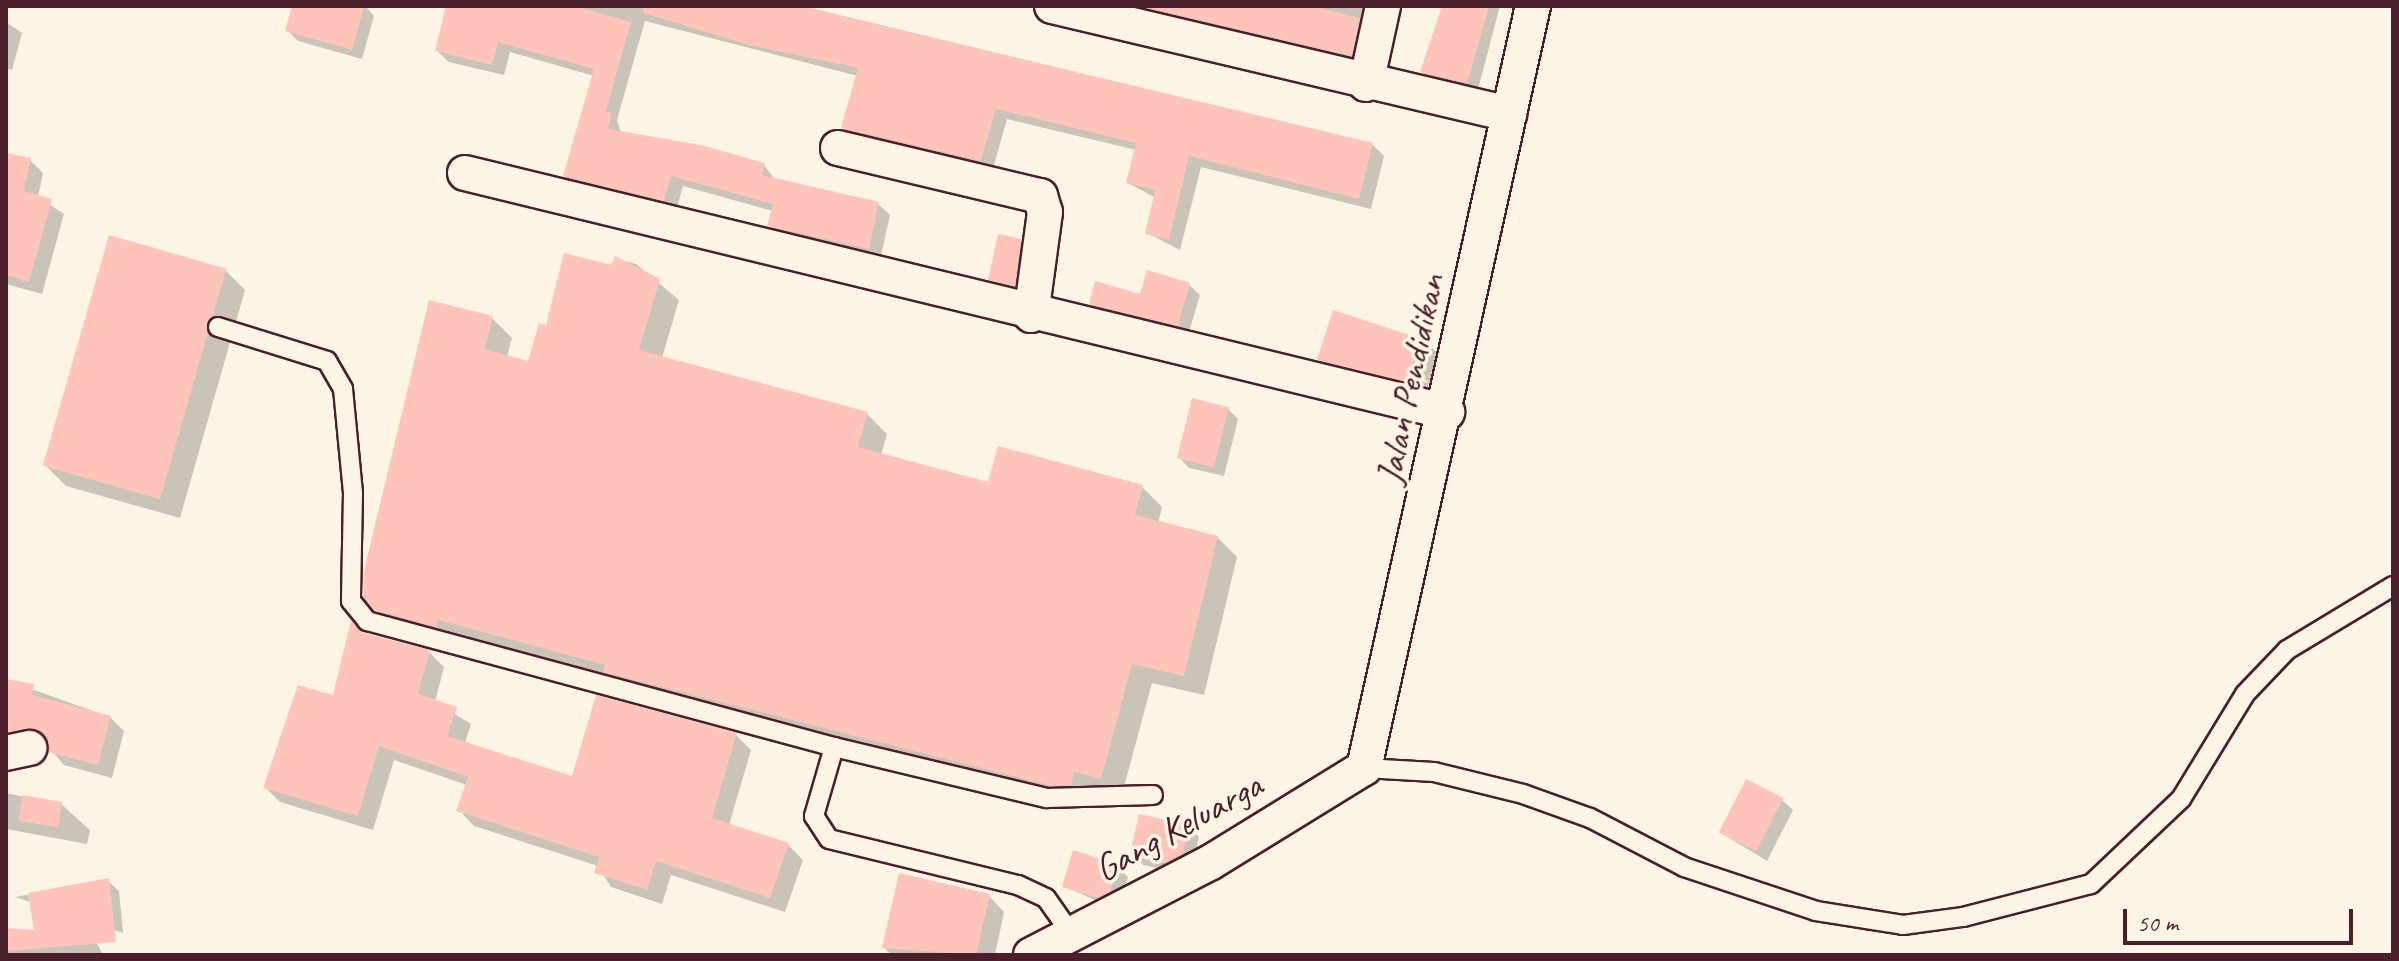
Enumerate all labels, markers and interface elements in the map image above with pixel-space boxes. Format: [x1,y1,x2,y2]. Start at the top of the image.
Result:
street label: Jalan Pendidikan [1365,270,1455,488]
street label: Gang Keluarga [1086,762,1270,892]
scale bar [2127,893,2357,943]
text: 50 m [2137,908,2178,938]

